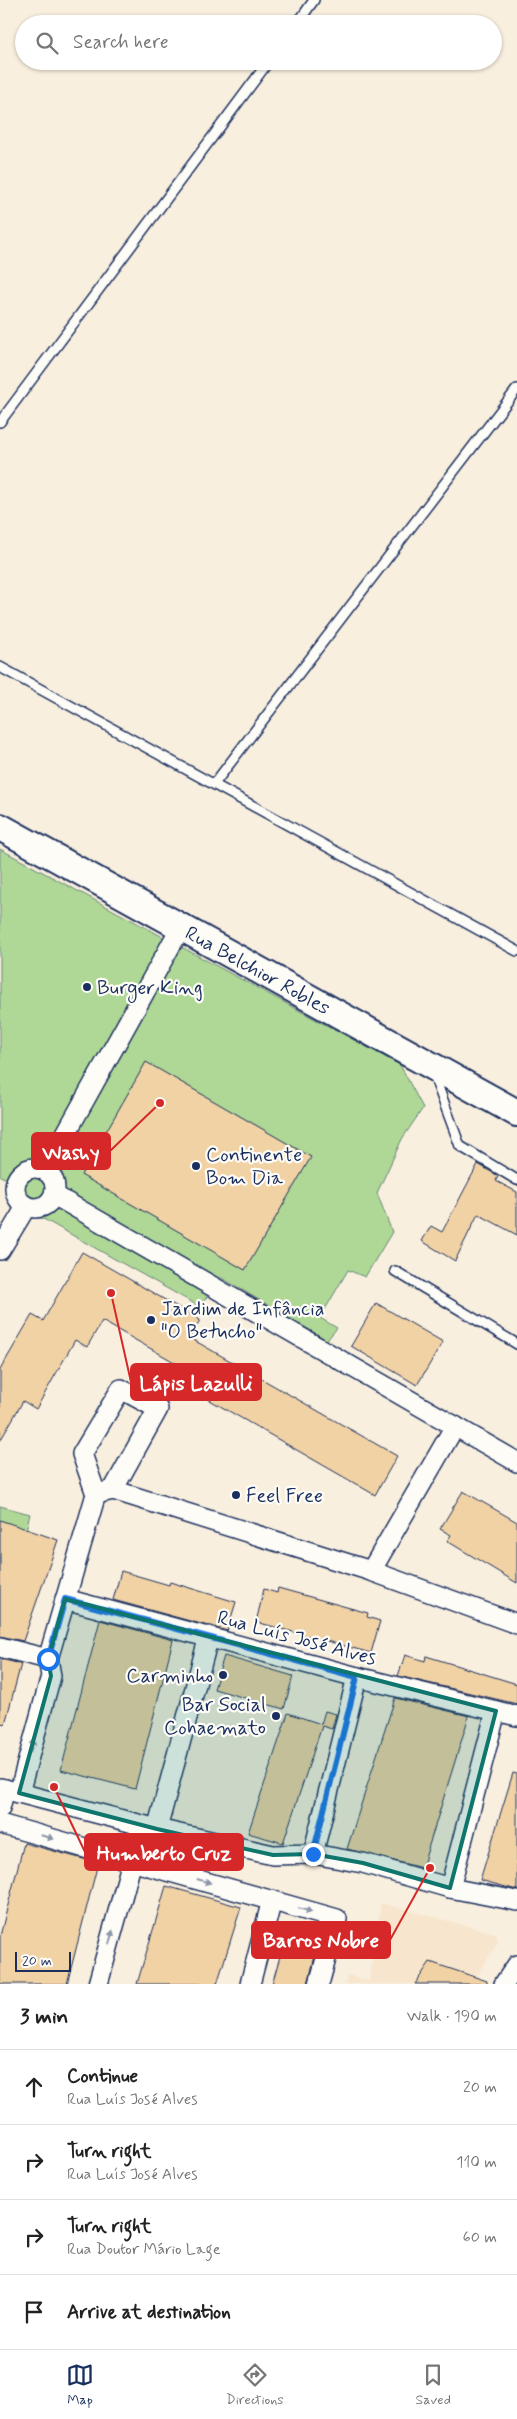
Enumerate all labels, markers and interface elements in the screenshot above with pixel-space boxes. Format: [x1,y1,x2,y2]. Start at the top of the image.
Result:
search box [15,15,502,70]
icon: search [33,29,61,57]
text: Search here [73,30,169,55]
street label: Rua Belchior Robles [180,920,335,1022]
place label: Burger King [97,975,203,1003]
marker: Burger King [81,981,93,993]
callout: Washy [32,1133,110,1169]
text: Washy [41,1139,100,1167]
place label: Continente Bom Dia [206,1142,302,1192]
marker: Continente Bom Dia [190,1160,202,1172]
place label: Jardim de Infância "O Betucho" [161,1296,325,1346]
marker: Jardim de Infância "O Betucho" [145,1314,157,1326]
callout: Lápis Lazulli [131,1364,261,1400]
text: Lápis Lazulli [139,1370,253,1398]
place label: Feel Free [246,1483,323,1510]
marker: Feel Free [230,1489,242,1501]
street label: Rua Luís José Alves [214,1604,379,1673]
route start [37,1648,60,1671]
place label: Carminho [126,1663,213,1690]
marker: Carminho [217,1669,229,1681]
place label: Bar Social Cohaemato [164,1692,266,1742]
marker: Bar Social Cohaemato [270,1710,282,1722]
one-way arrow [28,1738,36,1753]
one-way arrow [39,1833,55,1841]
callout: Humberto Cruz [85,1834,243,1870]
text: Humberto Cruz [96,1840,232,1868]
route end [302,1843,325,1866]
one-way arrow [196,1877,211,1885]
one-way arrow [297,1906,312,1914]
callout: Barros Nobre [252,1922,390,1958]
text: Barros Nobre [263,1927,379,1955]
one-way arrow [107,1929,115,1944]
scale bar [15,1949,71,1972]
text: 20 m [22,1952,52,1970]
text: 3 min [20,2003,68,2031]
text: Walk · 190 m [407,2006,497,2027]
text: Continue [67,2064,138,2089]
icon: ahead [20,2073,48,2101]
text: 20 m [463,2077,497,2098]
text: Rua Luís José Alves [67,2089,198,2110]
text: Turn right [67,2139,151,2164]
icon: right [20,2148,48,2176]
text: 110 m [456,2152,497,2173]
text: Rua Luís José Alves [67,2164,198,2185]
text: Turn right [67,2214,151,2239]
icon: right [20,2223,48,2251]
text: 60 m [463,2227,497,2248]
text: Rua Doutor Mário Lage [67,2239,221,2260]
icon: arrive [20,2298,48,2326]
text: Arrive at destination [67,2300,231,2325]
tab: Map [66,2361,94,2409]
tab: Directions [226,2361,284,2409]
tab: Saved [416,2361,451,2409]

